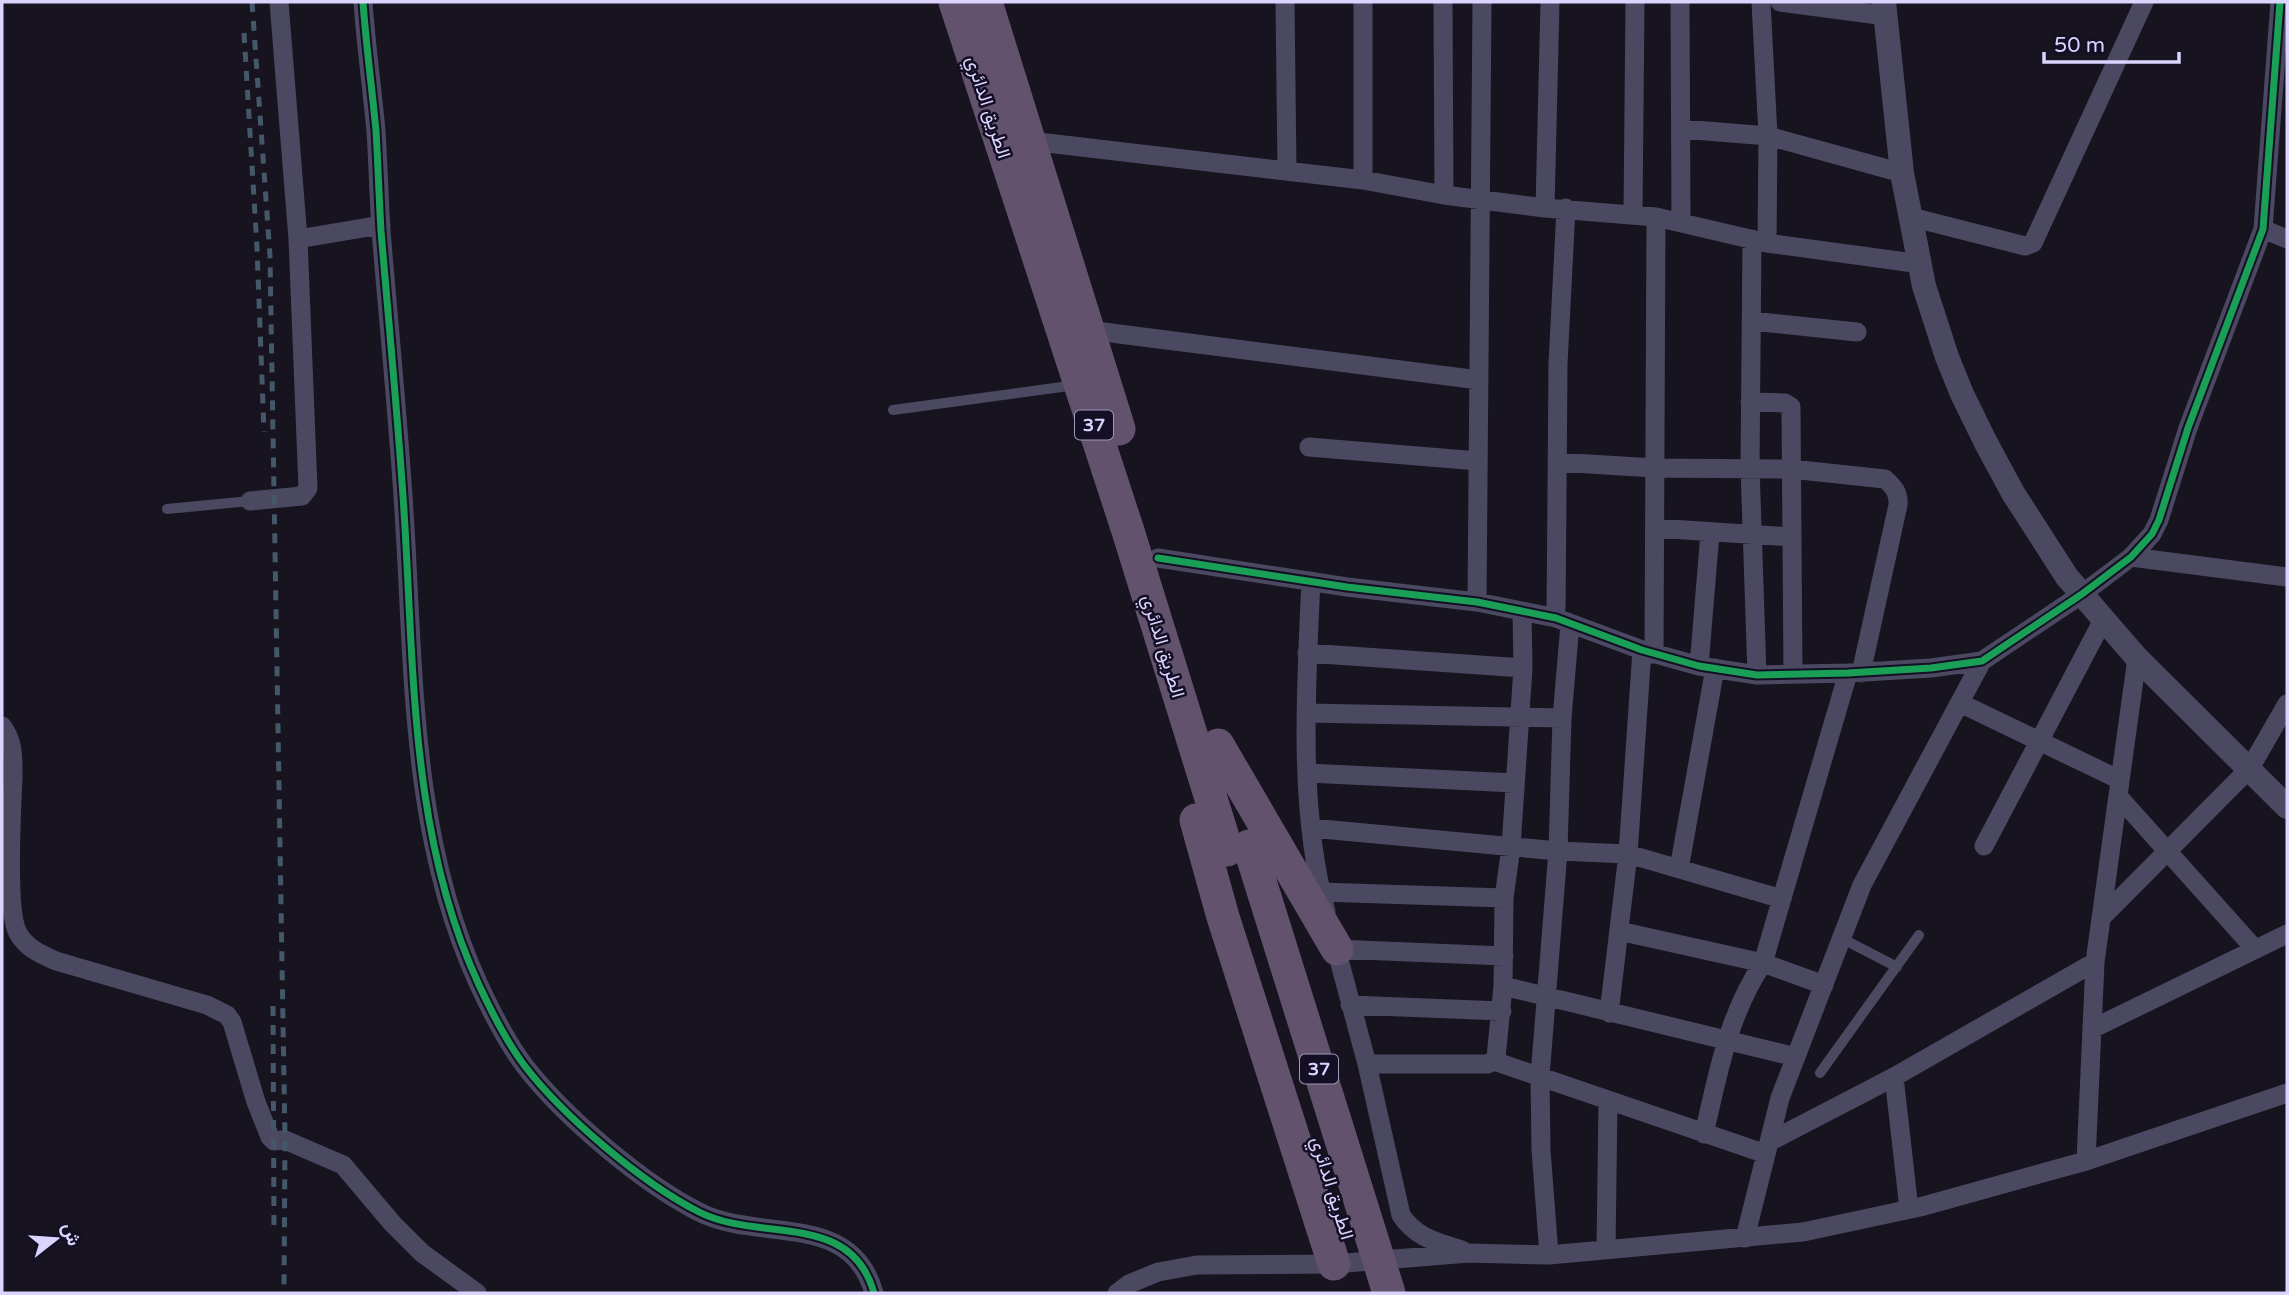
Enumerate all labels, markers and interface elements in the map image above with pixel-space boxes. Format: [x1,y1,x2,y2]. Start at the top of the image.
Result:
scale bar [2044,21,2179,65]
text: 50 m [2054,33,2105,58]
street label: الطريق الدائري [957,53,1015,163]
road number: 37 [1075,410,1113,440]
street label: الطريق الدائري [1133,592,1189,702]
road number: 37 [1300,1054,1338,1084]
street label: الطريق الدائري [1302,1134,1358,1244]
north arrow [21,1204,91,1274]
text: ش [57,1220,85,1249]

